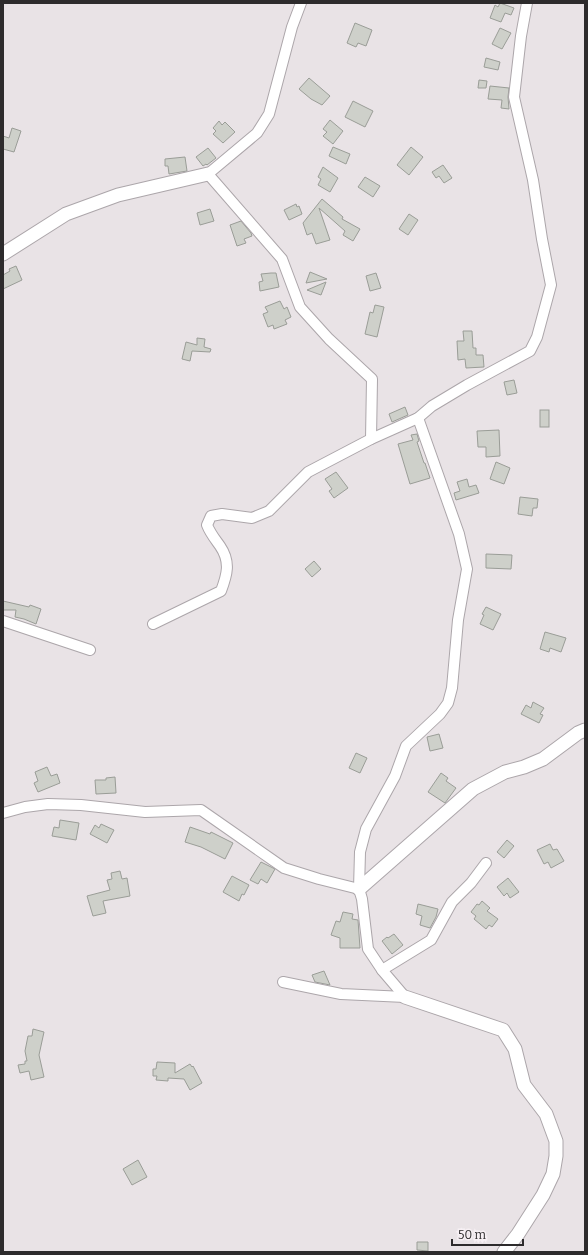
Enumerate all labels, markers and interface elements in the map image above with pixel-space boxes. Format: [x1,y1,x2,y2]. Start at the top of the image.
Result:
scale bar [452,1221,523,1247]
text: 50 m [458,1228,487,1242]

